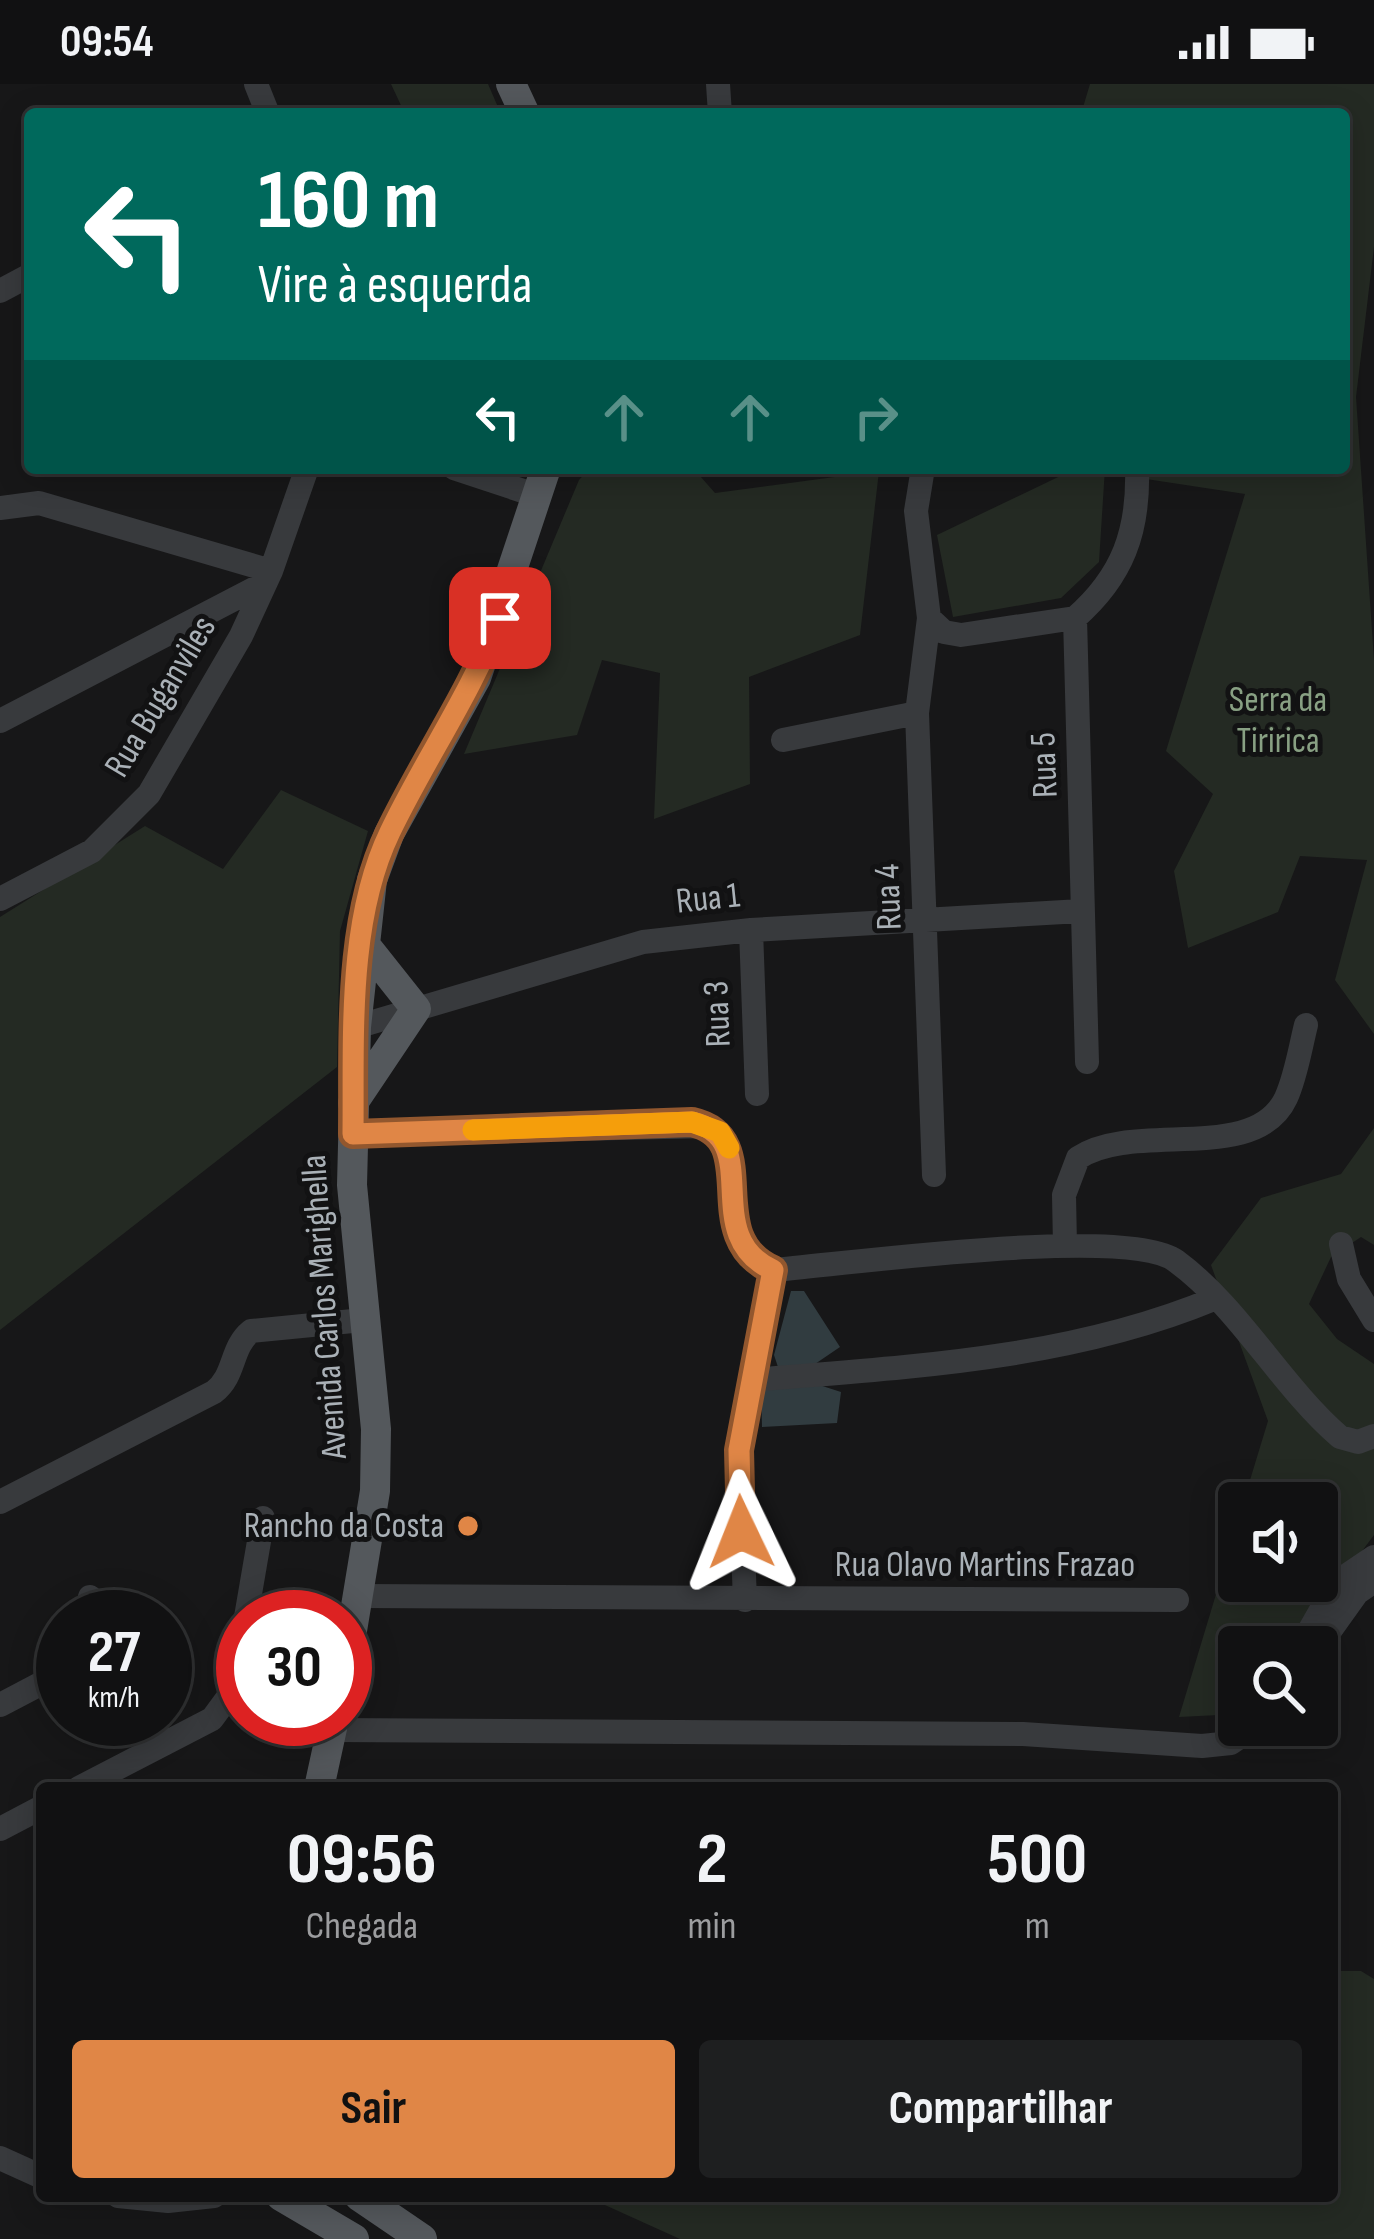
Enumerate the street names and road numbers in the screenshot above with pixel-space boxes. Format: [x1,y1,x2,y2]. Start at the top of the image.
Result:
street label: Rua Buganviles [96,609,226,785]
street label: Rua 5 [1022,731,1068,799]
street label: Rua 4 [866,863,912,931]
street label: Rua 1 [674,874,742,924]
street label: Rua 3 [695,980,741,1048]
street label: Avenida Carlos Marighella [293,1153,357,1462]
street label: Rua Olavo Martins Frazao [835,1544,1135,1587]

